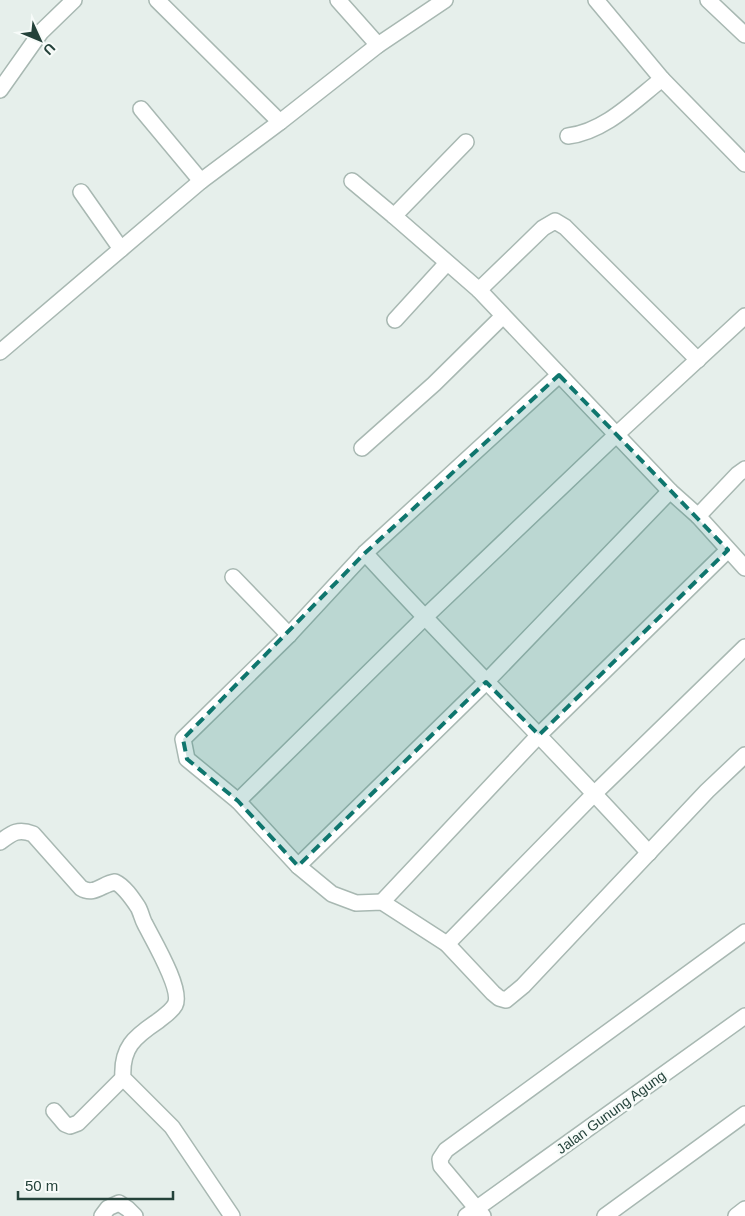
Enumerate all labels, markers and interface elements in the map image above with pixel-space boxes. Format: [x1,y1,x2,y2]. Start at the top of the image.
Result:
north arrow [15,15,65,65]
text: U [40,40,59,58]
street label: Jalan Gunung Agung [553,1067,669,1157]
scale bar [18,1168,172,1200]
text: 50 m [25,1177,58,1194]

